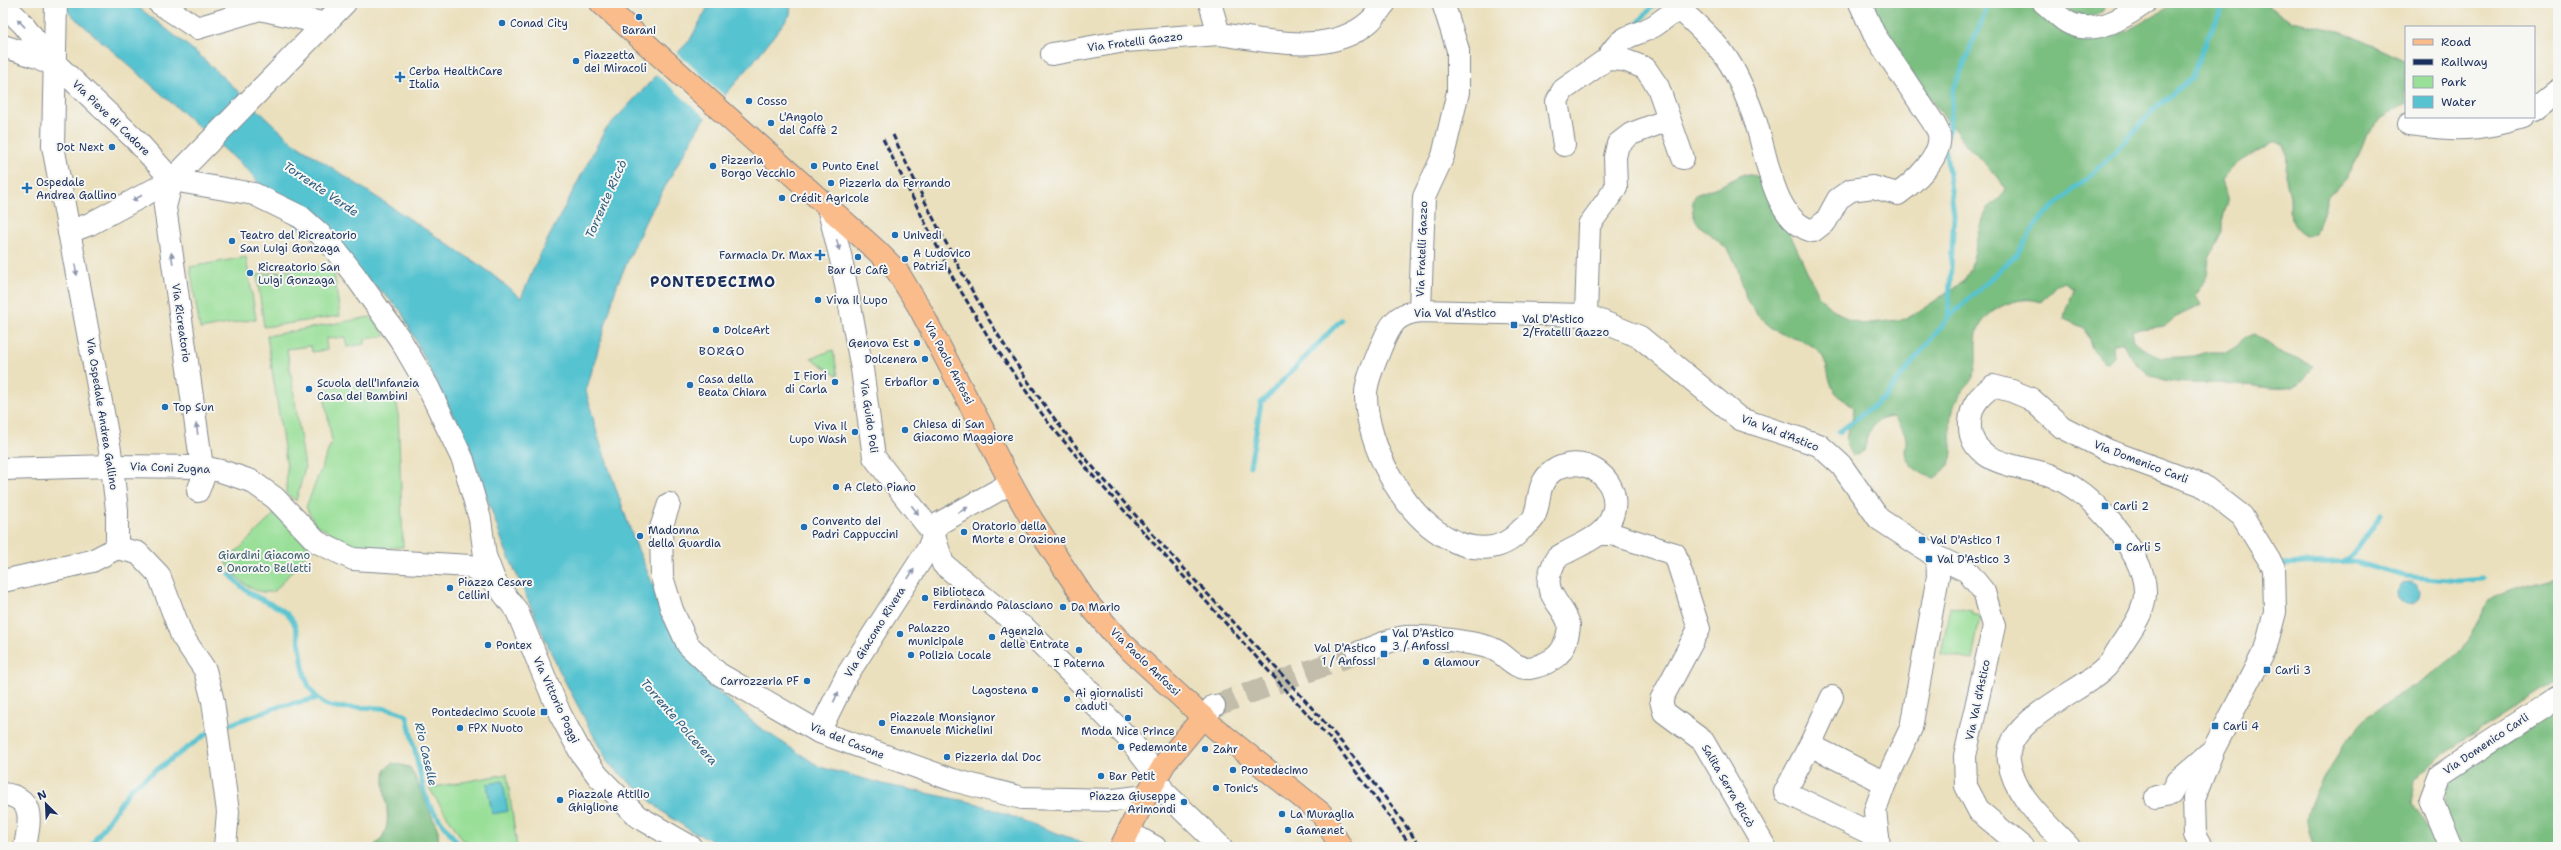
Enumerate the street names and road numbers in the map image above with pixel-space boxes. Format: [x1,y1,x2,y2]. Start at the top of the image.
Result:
street label: Via Fratelli Gazzo [1086,29,1184,55]
street label: Via Pieve di Cadore [69,77,153,159]
street label: Via Fratelli Gazzo [1413,200,1431,297]
street label: Via Ricreatorio [168,283,194,364]
street label: Via Val d'Astico [1414,306,1497,321]
street label: Via Paolo Anfossi [921,319,977,407]
street label: Via Ospedale Andrea Gallino [83,337,122,492]
street label: Via Guido Poli [856,378,882,454]
street label: Via Val d'Astico [1739,411,1821,455]
street label: Via Domenico Carli [2092,437,2190,487]
street label: Via Coni Zugna [130,459,211,477]
street label: Via Giacomo Rivera [841,584,909,680]
street label: Via Paolo Anfossi [1107,625,1183,699]
street label: Via Vittorio Poggi [529,654,583,746]
street label: Via Val d'Astico [1962,658,1994,742]
street label: Via Domenico Carli [2440,710,2532,778]
street label: Via del Casone [807,719,887,763]
street label: Salita Serra Riccò [1698,742,1758,831]

